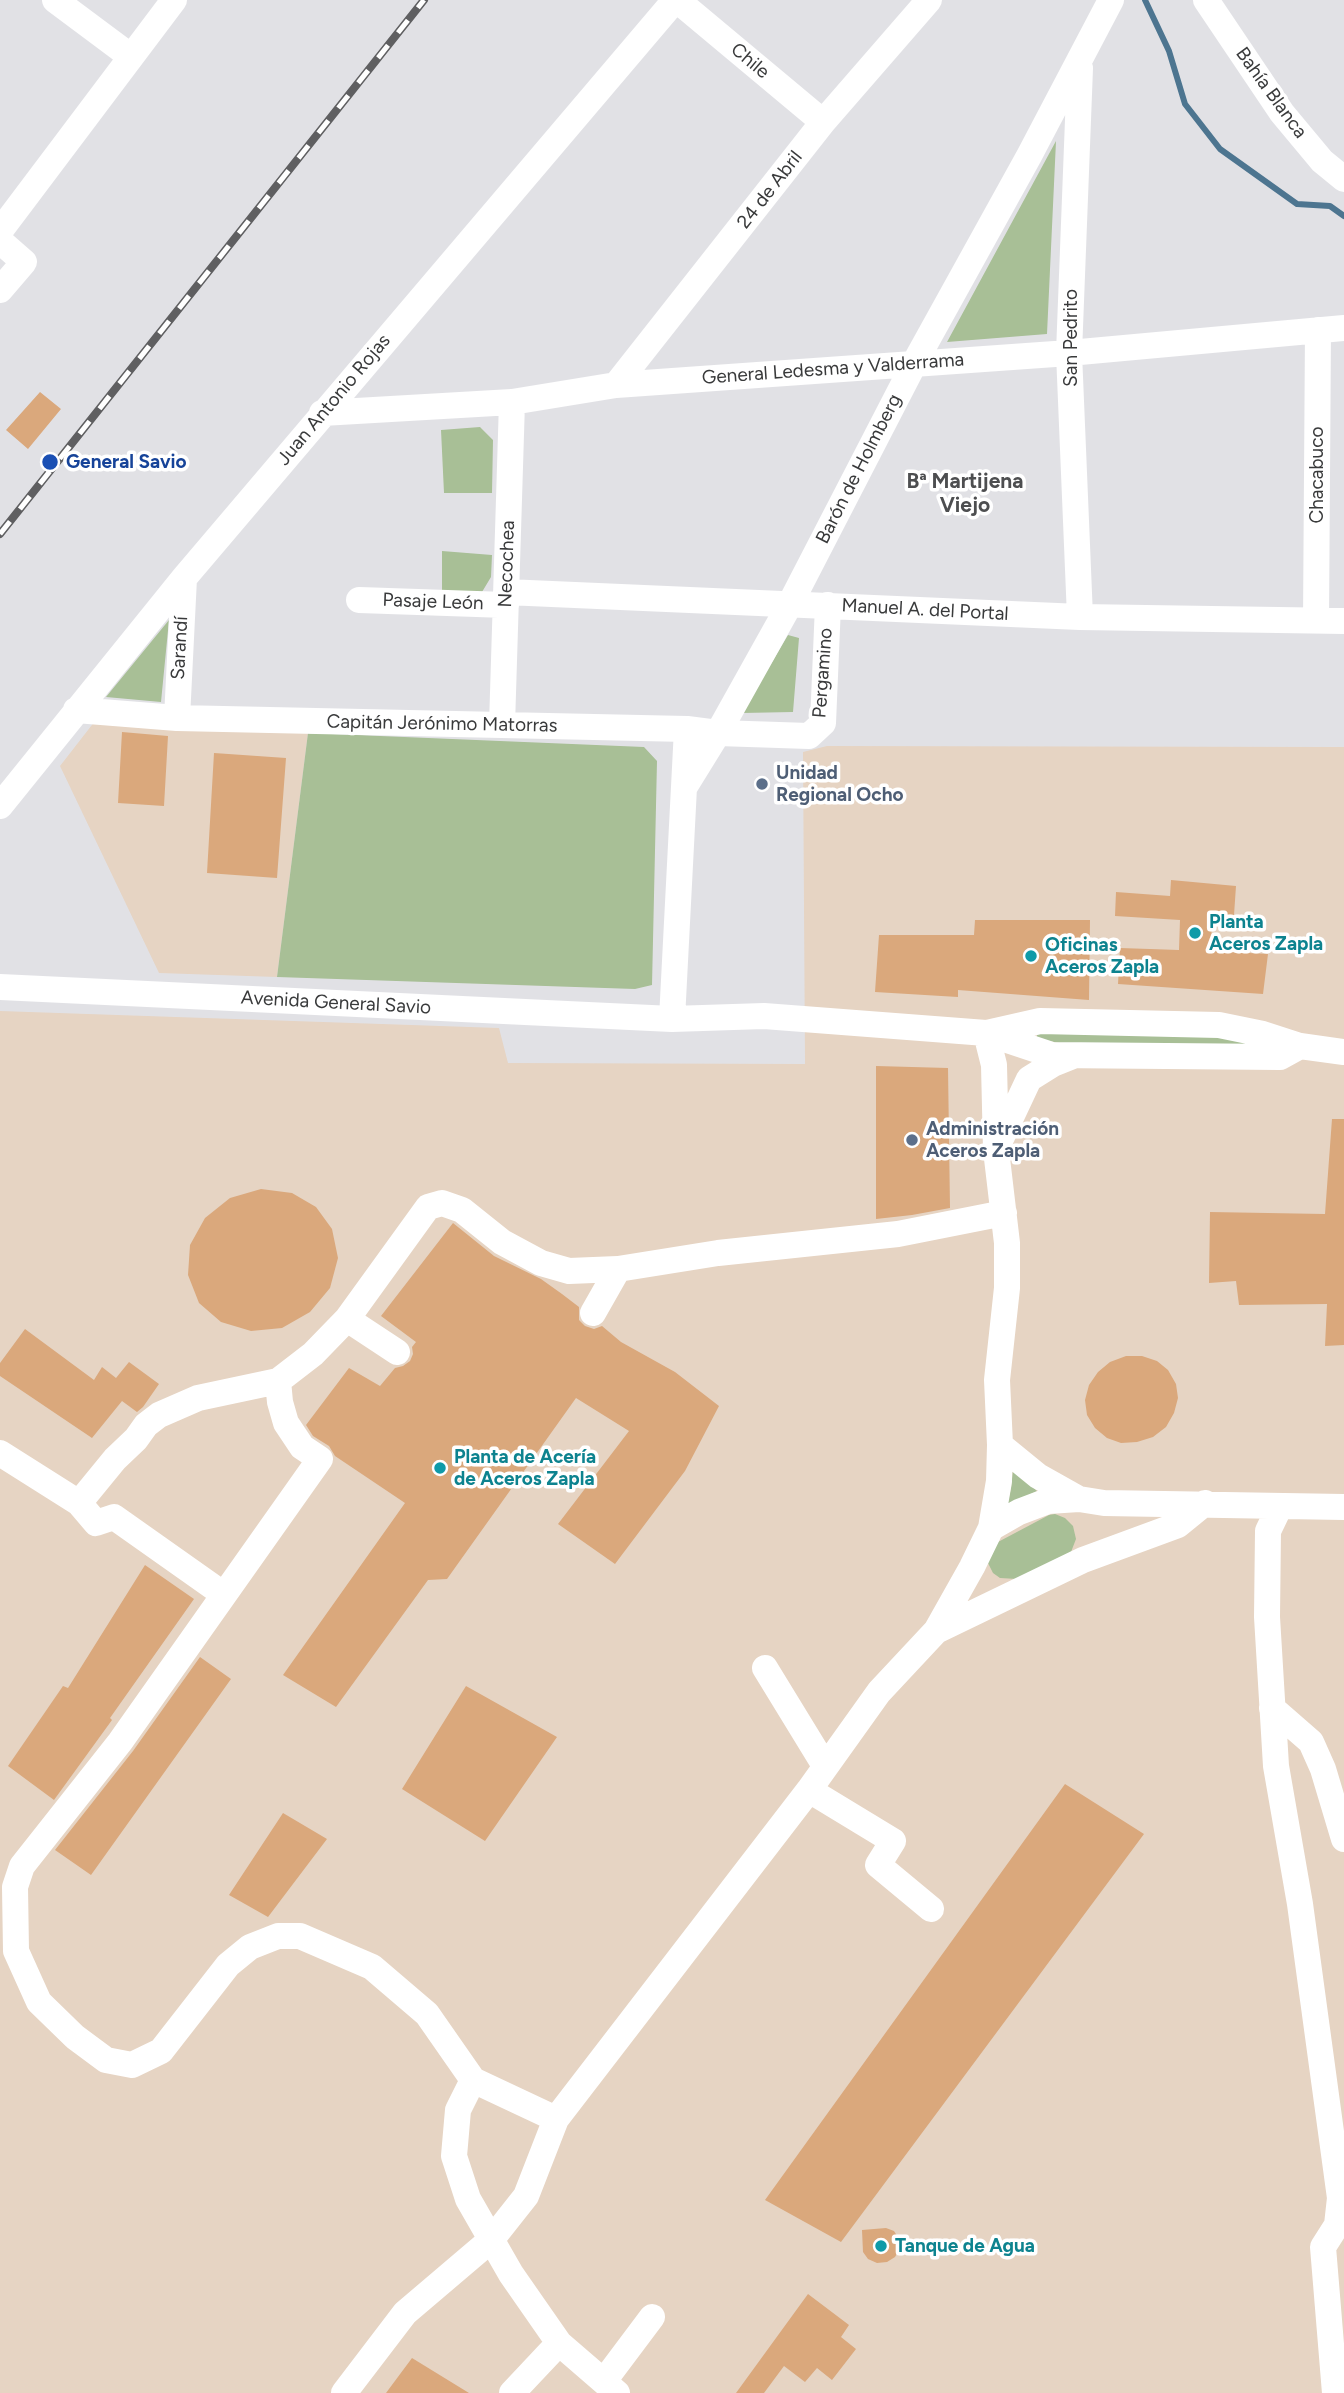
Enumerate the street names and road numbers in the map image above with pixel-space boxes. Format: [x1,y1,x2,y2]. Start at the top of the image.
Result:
street label: Chile [726,38,774,84]
street label: Bahía Blanca [1230,43,1312,143]
street label: 24 de Abril [733,147,807,233]
street label: San Pedrito [1060,289,1082,387]
street label: Juan Antonio Rojas [272,330,396,470]
street label: General Ledesma y Valderrama [701,348,965,390]
street label: Barón de Holmberg [811,390,907,548]
street label: Chacabuco [1306,427,1328,523]
street label: Necochea [494,520,520,608]
street label: Pasaje León [382,589,484,615]
street label: Manuel A. del Portal [841,594,1009,626]
street label: Sarandí [167,616,193,680]
street label: Pergamino [808,627,838,719]
street label: Capitán Jerónimo Matorras [326,711,558,737]
street label: Avenida General Savio [240,987,432,1019]

